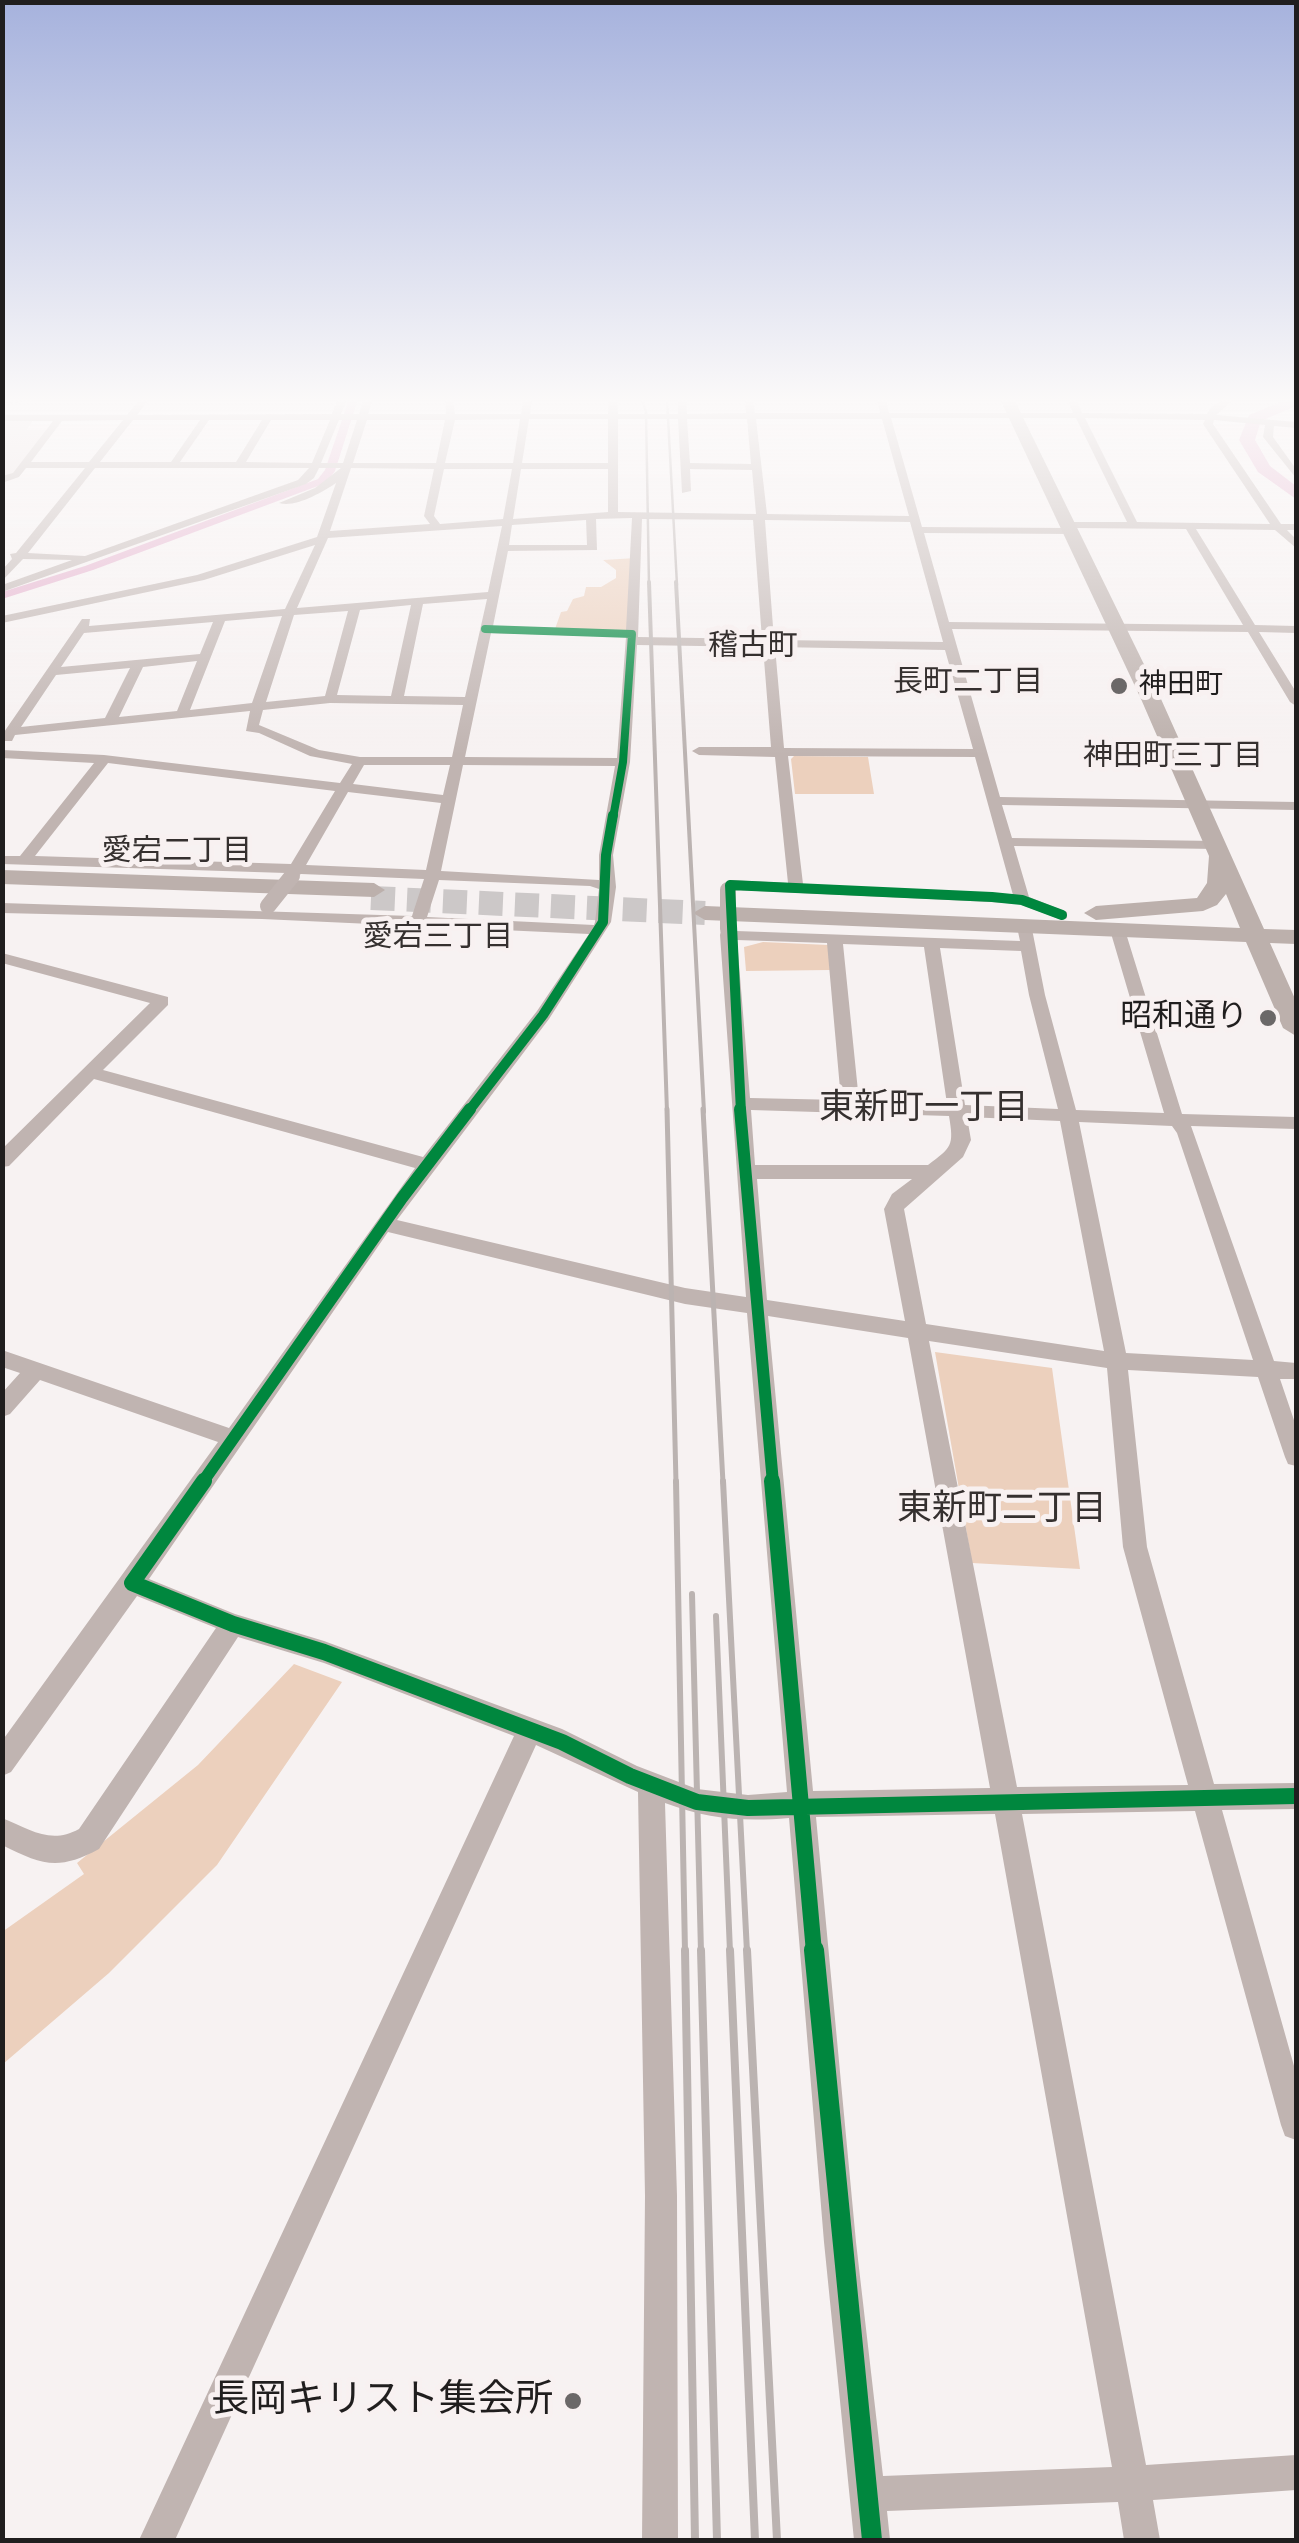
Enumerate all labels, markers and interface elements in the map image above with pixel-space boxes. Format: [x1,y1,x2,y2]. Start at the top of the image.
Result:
district label: 稽古町 [708,629,798,665]
district label: 長町二丁目 [893,665,1043,701]
place label: 神田町 [1139,669,1223,703]
marker: 神田町 [1108,675,1130,697]
district label: 神田町三丁目 [1083,739,1263,775]
district label: 愛宕二丁目 [102,834,252,870]
district label: 愛宕三丁目 [363,920,513,956]
place label: 昭和通り [1120,999,1248,1037]
marker: 昭和通り [1257,1007,1279,1029]
district label: 東新町一丁目 [819,1088,1029,1130]
district label: 東新町二丁目 [897,1489,1107,1531]
place label: 長岡キリスト集会所 [211,2378,553,2424]
marker: 長岡キリスト集会所 [562,2390,584,2412]

